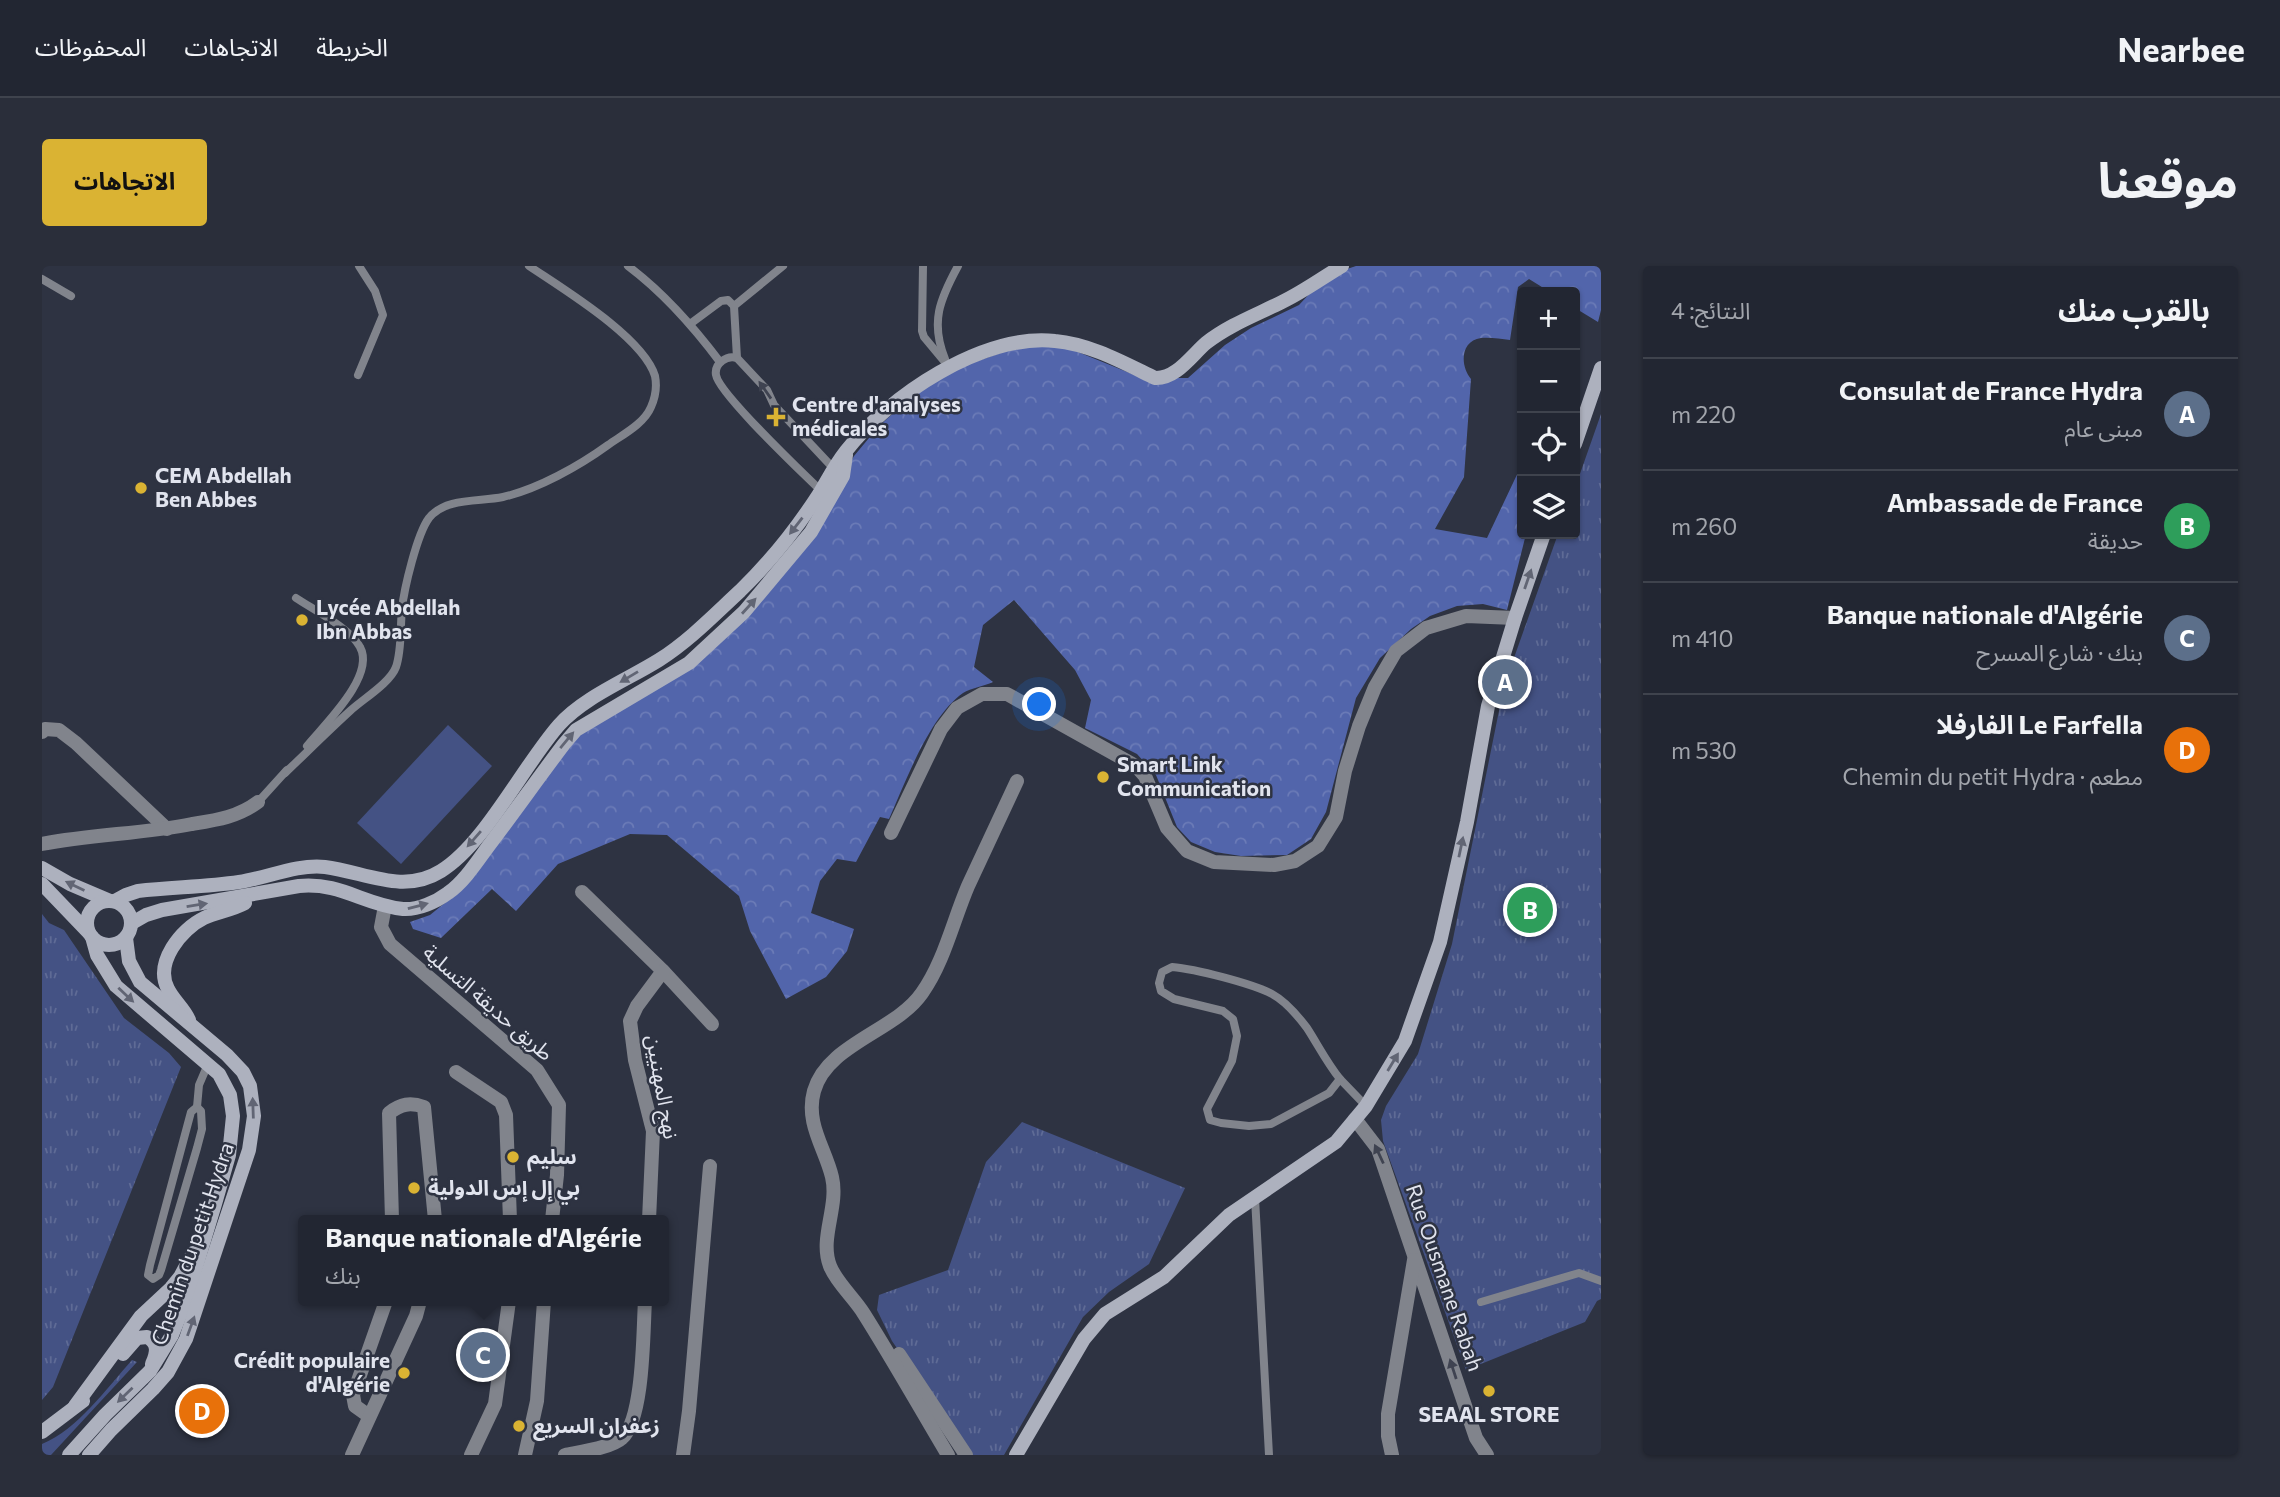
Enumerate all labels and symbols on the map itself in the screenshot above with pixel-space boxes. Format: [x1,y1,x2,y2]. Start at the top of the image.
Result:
one-way arrow [758,380,772,399]
place label: Centre d'analyses médicales [792,391,961,440]
marker: Centre d'analyses médicales [766,407,786,427]
place label: CEM Abdellah Ben Abbes [155,462,292,511]
marker: CEM Abdellah Ben Abbes [133,480,149,496]
one-way arrow [789,517,804,535]
one-way arrow [1523,568,1534,589]
place label: Lycée Abdellah Ibn Abbas [316,594,460,643]
one-way arrow [741,597,757,615]
marker: Lycée Abdellah Ibn Abbas [294,612,310,628]
pin: A [1482,656,1528,708]
one-way arrow [619,671,638,684]
your location [1022,687,1056,721]
one-way arrow [560,732,575,750]
place label: Smart Link Communication [1117,751,1271,800]
marker: Smart Link Communication [1095,769,1111,785]
one-way arrow [467,831,482,848]
one-way arrow [1456,836,1467,858]
one-way arrow [65,881,85,892]
pin: B [1507,884,1553,936]
one-way arrow [186,899,208,910]
one-way arrow [407,900,429,911]
street label: طريق حديقة التسلية [418,939,559,1067]
one-way arrow [117,987,135,1003]
street label: نهج المهنيين [638,1033,685,1141]
one-way arrow [1386,1053,1399,1072]
one-way arrow [247,1097,258,1119]
street label: Chemin du petit Hydra [145,1139,238,1348]
place label: سليم [527,1143,577,1172]
one-way arrow [1373,1144,1385,1164]
marker: سليم [505,1149,521,1165]
place label: بي إل إس الدولية [428,1174,580,1205]
marker: بي إل إس الدولية [406,1180,422,1196]
street label: Rue Ousmane Rabah [1402,1181,1489,1374]
one-way arrow [186,1316,197,1337]
pin: C [460,1329,506,1381]
place label: Crédit populaire d'Algérie [234,1347,390,1396]
one-way arrow [1447,1358,1458,1379]
marker: Crédit populaire d'Algérie [396,1365,412,1381]
marker: SEAAL STORE [1481,1383,1497,1399]
pin: D [179,1385,225,1437]
one-way arrow [117,1387,134,1403]
place label: SEAAL STORE [1418,1401,1560,1426]
place label: زعفران السريع [533,1412,660,1441]
marker: زعفران السريع [511,1418,527,1434]

